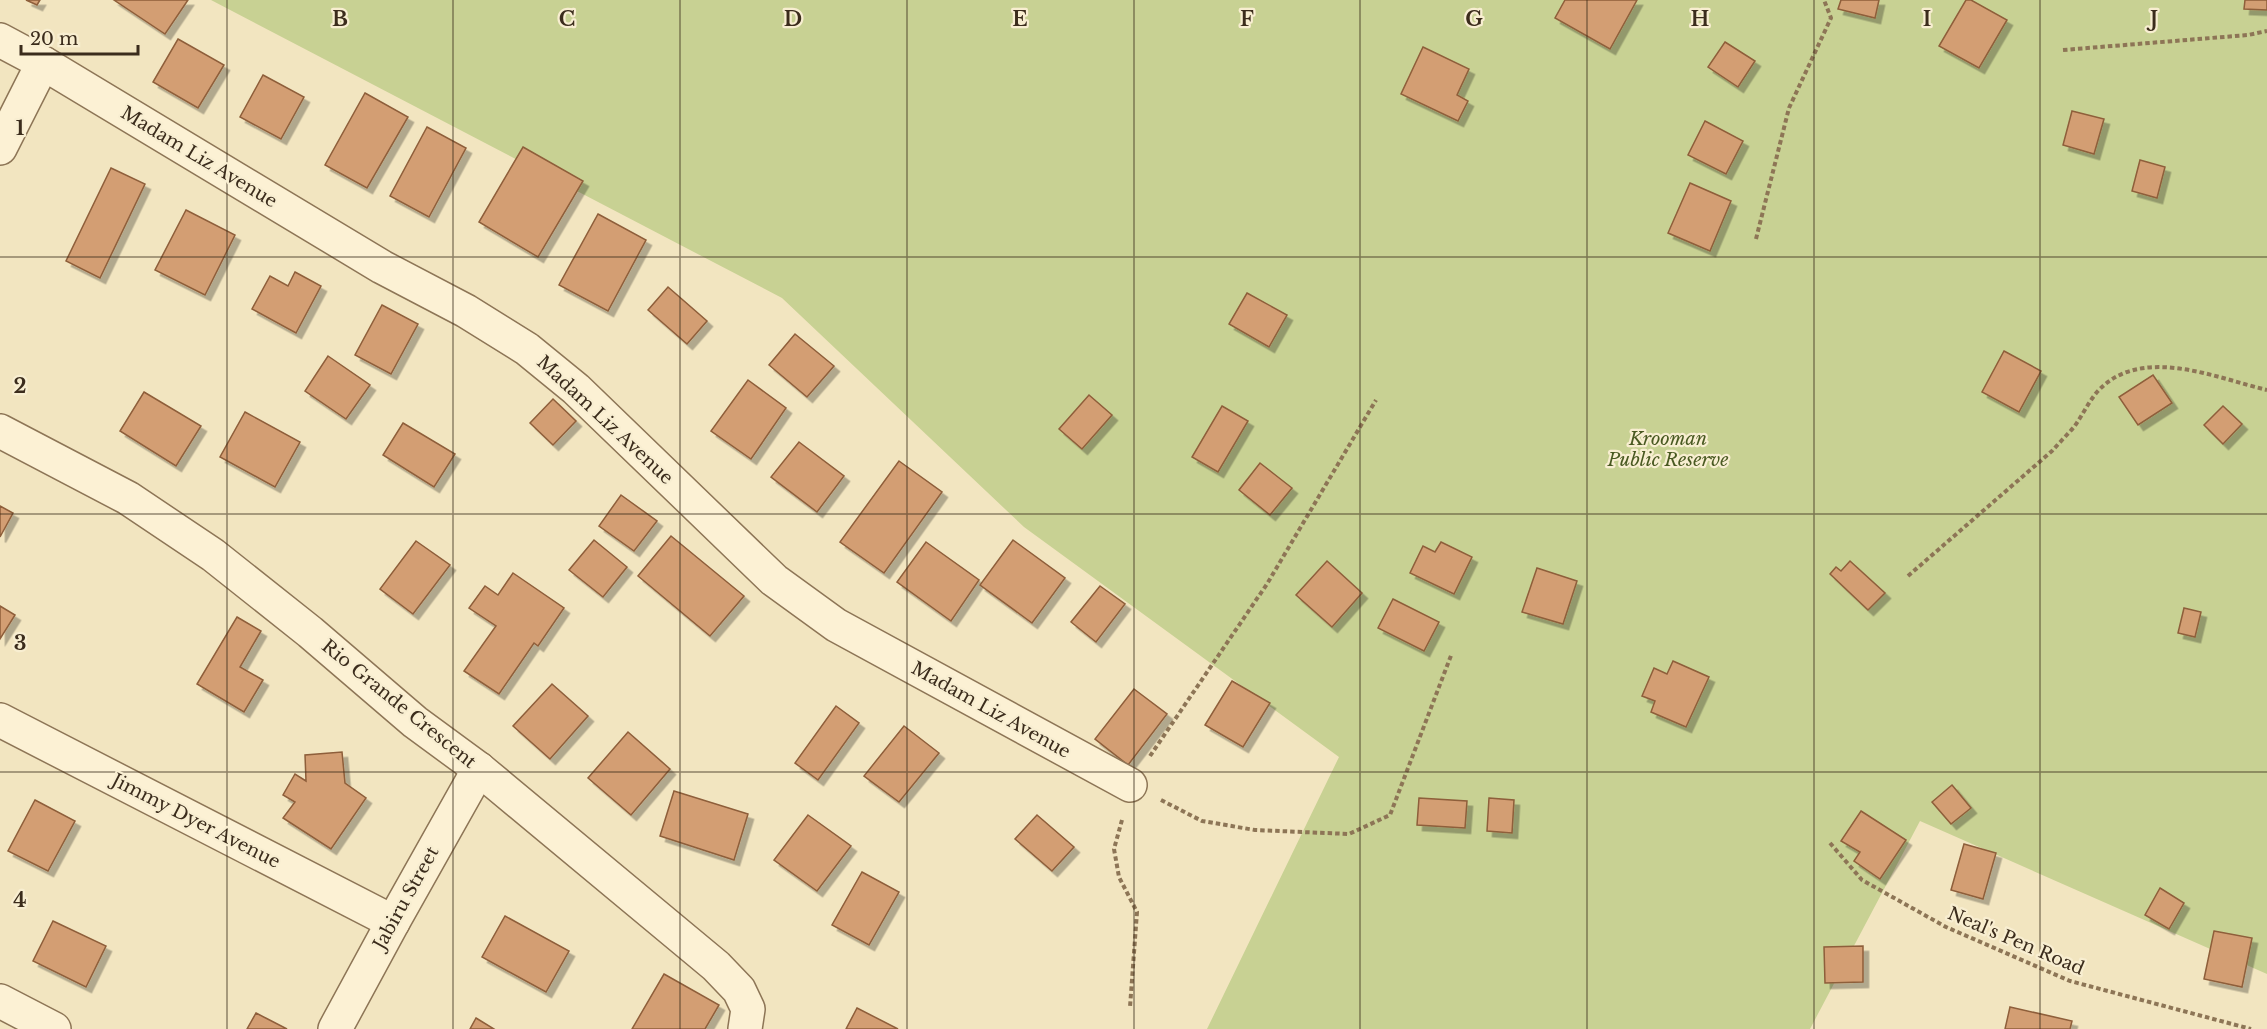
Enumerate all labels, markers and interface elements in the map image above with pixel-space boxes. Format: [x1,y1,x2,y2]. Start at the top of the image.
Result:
text: B [332,7,348,31]
text: C [559,7,575,31]
text: D [784,7,802,31]
text: E [1012,7,1028,31]
text: F [1240,7,1254,31]
text: G [1465,7,1483,31]
text: H [1691,7,1710,31]
text: I [1923,7,1931,31]
text: J [2146,7,2158,31]
scale bar [21,18,138,56]
text: 20 m [30,28,78,50]
street label: Madam Liz Avenue [117,102,281,212]
text: 1 [16,116,25,140]
street label: Madam Liz Avenue [532,351,678,489]
text: 2 [13,374,27,398]
park label: Krooman Public Reserve [1607,428,1728,471]
text: 3 [14,631,26,655]
street label: Rio Grande Crescent [317,635,481,773]
street label: Madam Liz Avenue [908,657,1074,763]
street label: Jimmy Dyer Avenue [106,768,284,873]
street label: Jabiru Street [368,842,443,955]
text: 4 [13,888,27,912]
street label: Neal's Pen Road [1944,902,2088,980]

